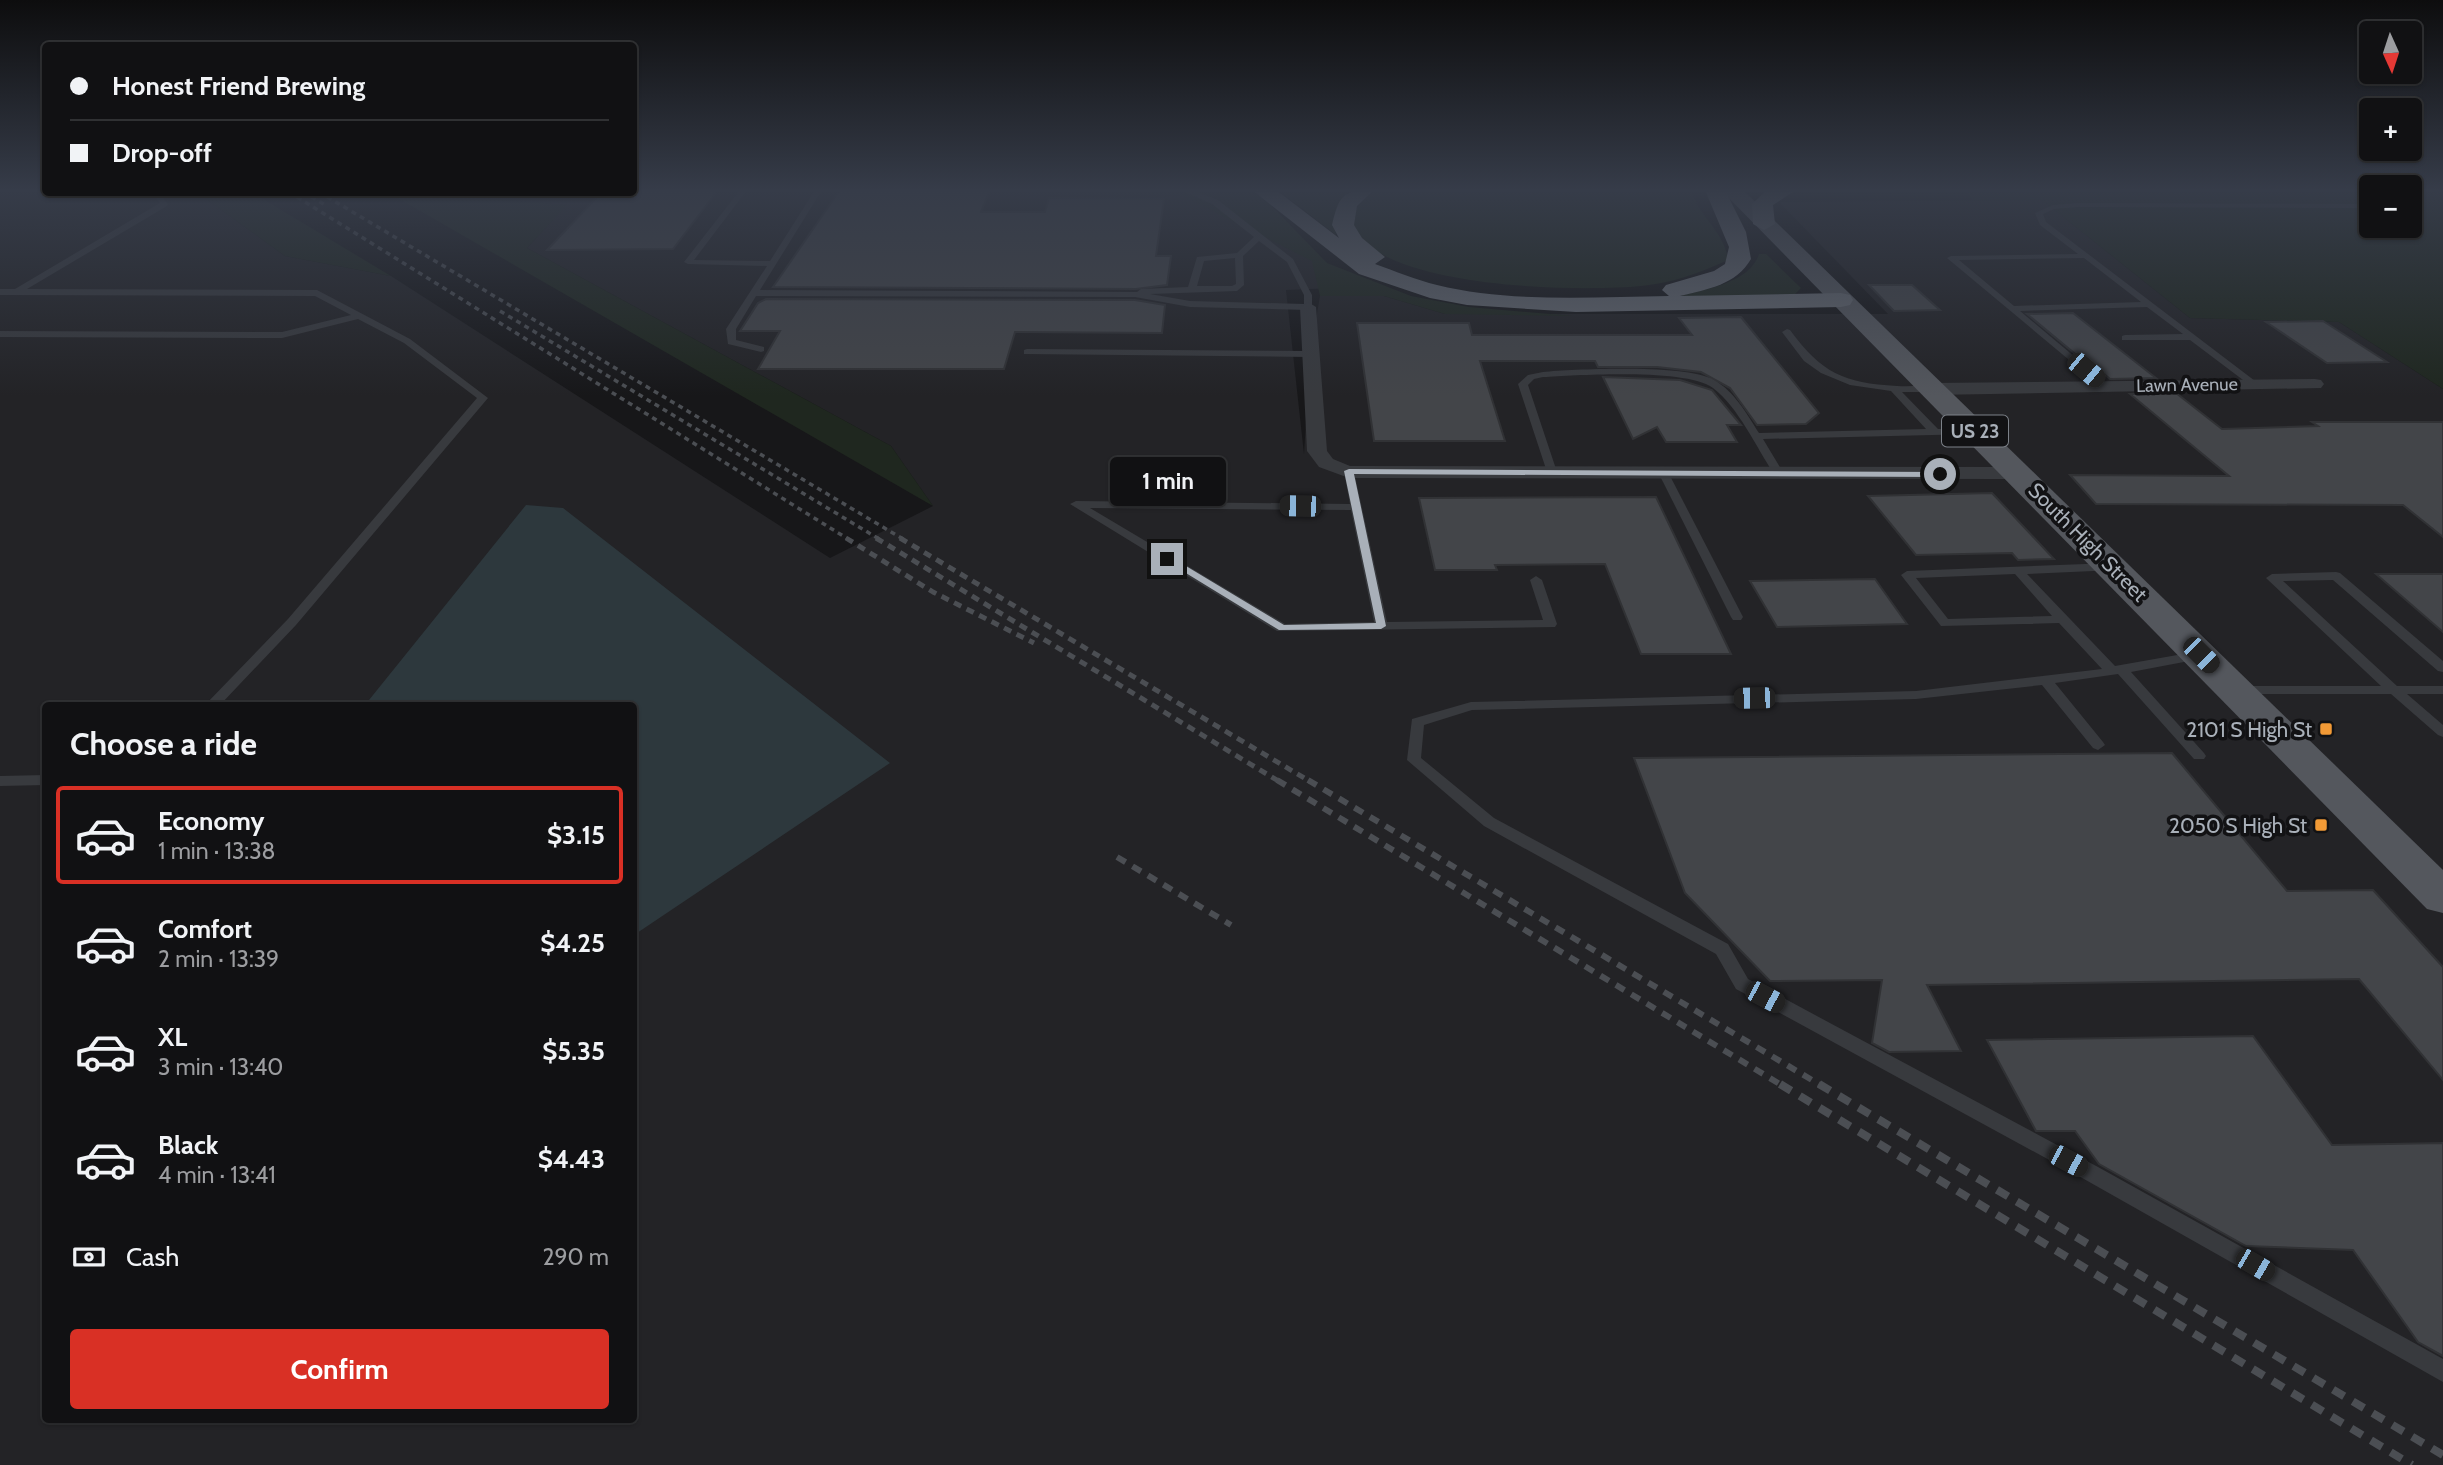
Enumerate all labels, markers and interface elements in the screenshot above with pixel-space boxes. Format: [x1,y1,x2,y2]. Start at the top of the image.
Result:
north arrow [2359,21,2422,84]
map controls [2359,21,2422,238]
text: Honest Friend Brewing [112,70,365,102]
button: + [2359,98,2422,161]
text: Drop-off [112,137,212,169]
button: − [2359,175,2422,238]
car [2064,348,2109,392]
street label: Lawn Avenue [2136,373,2238,397]
road number: US 23 [1942,416,2008,446]
callout: 1 min [1109,458,1225,506]
route start [1924,458,1956,490]
text: 1 min [1142,467,1194,495]
street label: South High Street [2023,477,2153,607]
car [1279,495,1322,517]
route end [1151,543,1183,575]
car [2179,633,2224,677]
car [1733,687,1776,709]
place label: 2101 S High St [2186,717,2312,742]
marker: 2101 S High St [2318,721,2334,737]
text: Choose a ride [70,724,257,763]
icon: car [74,804,137,867]
text: Economy [158,805,264,837]
place label: 2050 S High St [2169,813,2307,838]
marker: 2050 S High St [2313,817,2329,833]
text: $3.15 [547,819,605,851]
text: 1 min · 13:38 [158,837,276,865]
icon: car [74,912,137,975]
text: Comfort [158,913,252,945]
text: $4.25 [540,927,605,959]
text: 2 min · 13:39 [158,945,279,973]
car [1742,978,1789,1016]
icon: car [74,1020,137,1083]
text: XL [158,1021,187,1053]
text: $5.35 [542,1035,605,1067]
text: 3 min · 13:40 [158,1053,283,1081]
icon: car [74,1128,137,1191]
text: Black [158,1129,218,1161]
car [2045,1142,2092,1180]
text: $4.43 [538,1143,605,1175]
text: 4 min · 13:41 [158,1161,276,1189]
icon: cash [70,1238,108,1276]
text: Cash [126,1241,179,1273]
text: 290 m [542,1243,609,1271]
car [2232,1245,2279,1285]
button: Confirm [70,1329,609,1409]

